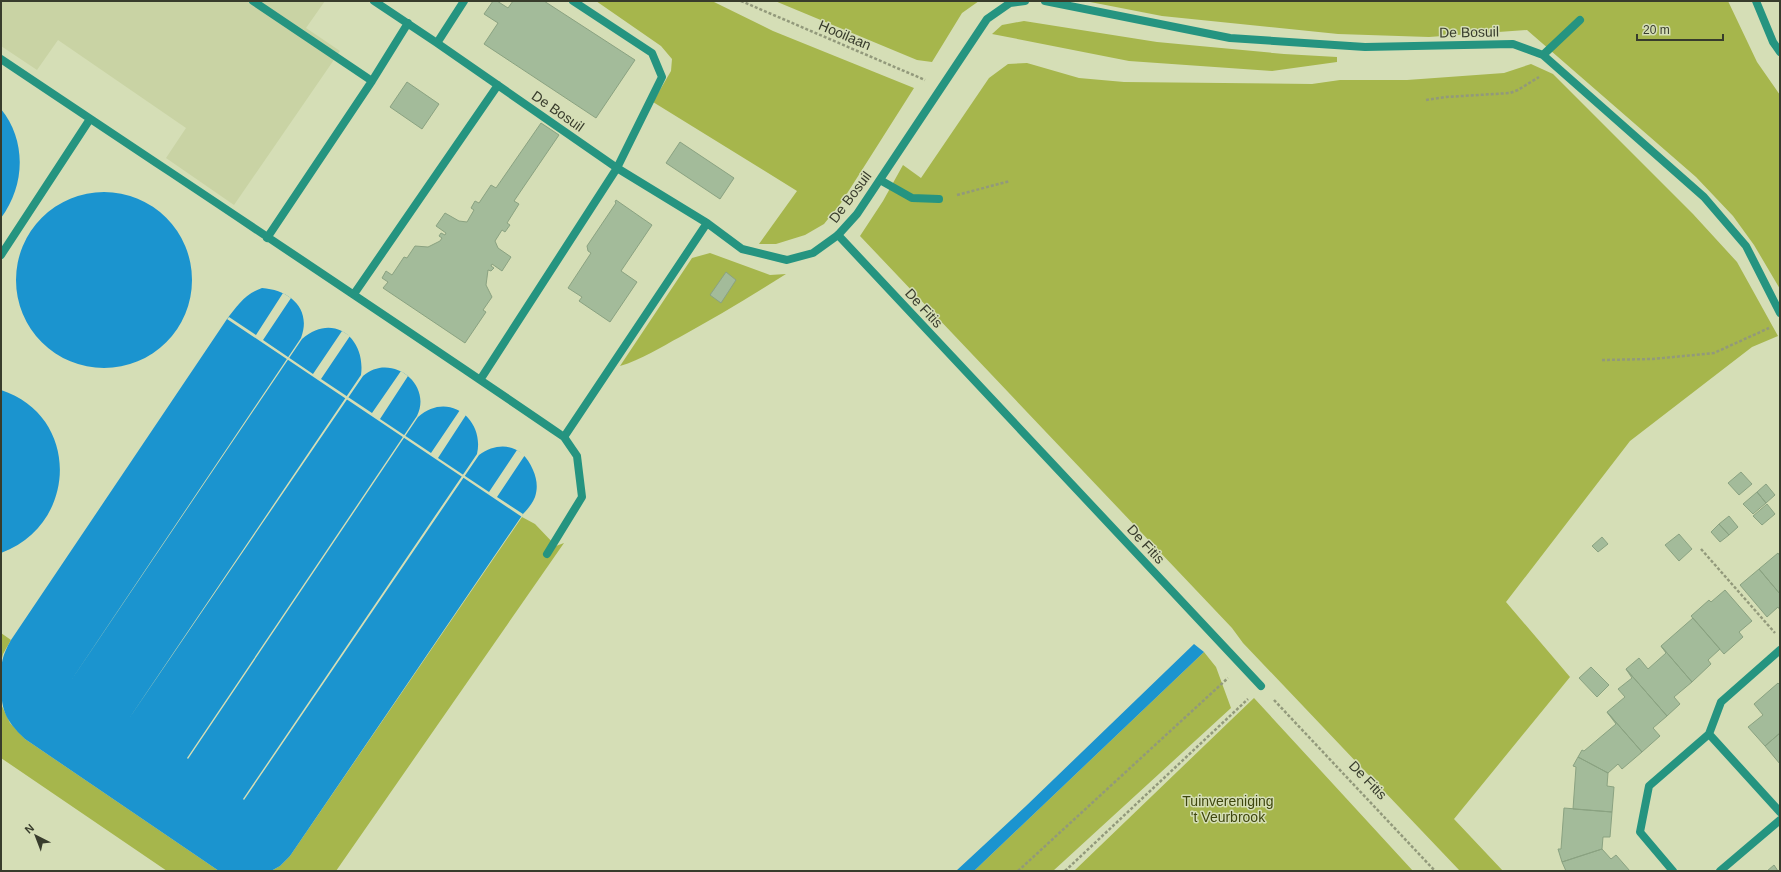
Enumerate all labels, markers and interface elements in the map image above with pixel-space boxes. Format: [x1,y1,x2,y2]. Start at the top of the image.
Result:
scale bar [1637,16,1723,42]
street label: Hooilaan [816,17,874,53]
street label: De Bosuil [1439,23,1499,41]
text: 20 m [1643,23,1670,37]
street label: De Bosuil [529,87,587,135]
street label: De Bosuil [826,168,874,226]
street label: De Fitis [902,285,946,331]
street label: De Fitis [1124,521,1168,567]
street label: De Fitis [1346,757,1390,803]
park label: Tuinvereniging 't Veurbrook [1182,793,1274,825]
north arrow [16,816,56,856]
text: N [22,821,36,836]

